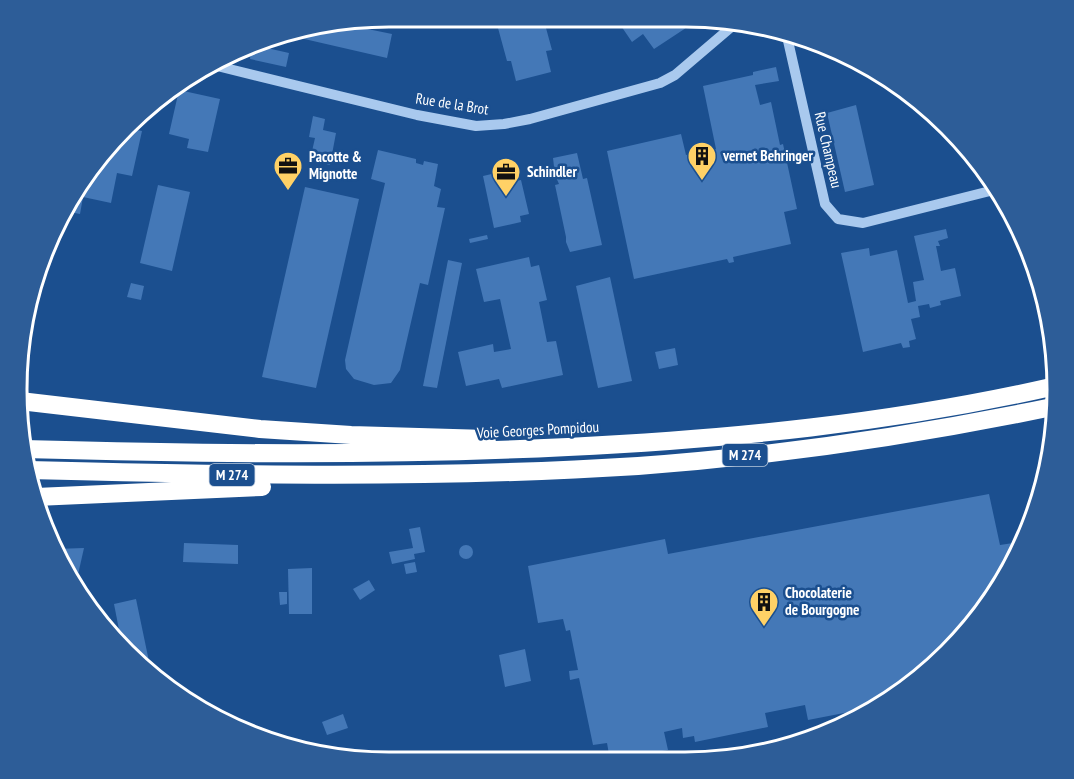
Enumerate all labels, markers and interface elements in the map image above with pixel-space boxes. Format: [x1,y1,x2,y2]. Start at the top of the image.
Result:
street label: Rue de la Brot [414,88,490,119]
street label: Rue Champeau [811,110,846,190]
building icon: vernet Behringer [686,140,718,182]
place label: vernet Behringer [722,146,813,165]
place label: Pacotte & Mignotte [309,147,362,183]
office icon: Pacotte & Mignotte [272,150,304,192]
office icon: Schindler [490,156,522,198]
place label: Schindler [527,162,577,181]
street label: Voie Georges Pompidou [475,417,599,442]
road number: M 274 [722,444,768,466]
road number: M 274 [210,464,254,486]
place label: Chocolaterie de Bourgogne [785,583,859,619]
building icon: Chocolaterie de Bourgogne [748,586,780,628]

